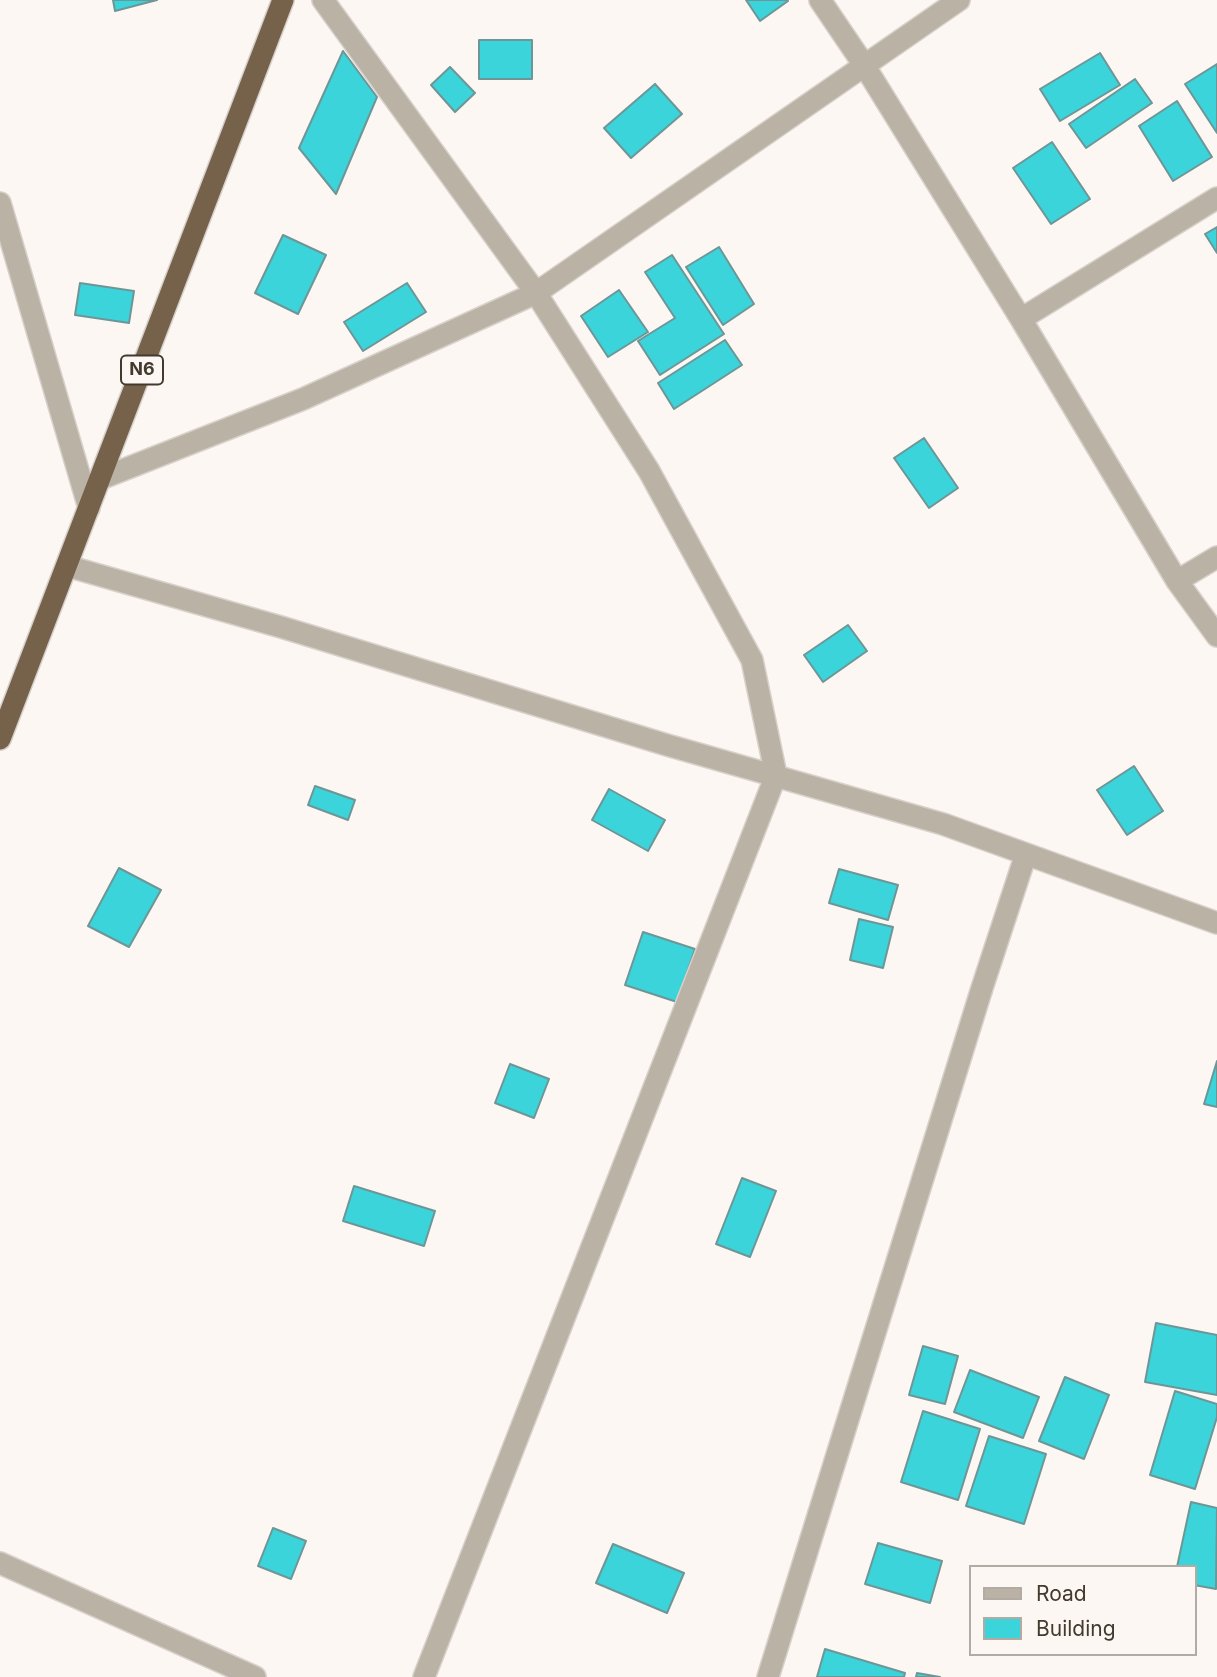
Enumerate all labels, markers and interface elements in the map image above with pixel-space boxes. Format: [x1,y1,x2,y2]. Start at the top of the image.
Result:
road number: N6 [121,356,163,384]
legend [968,1565,1196,1656]
text: Road [1036,1581,1087,1606]
text: Building [1036,1616,1116,1641]

